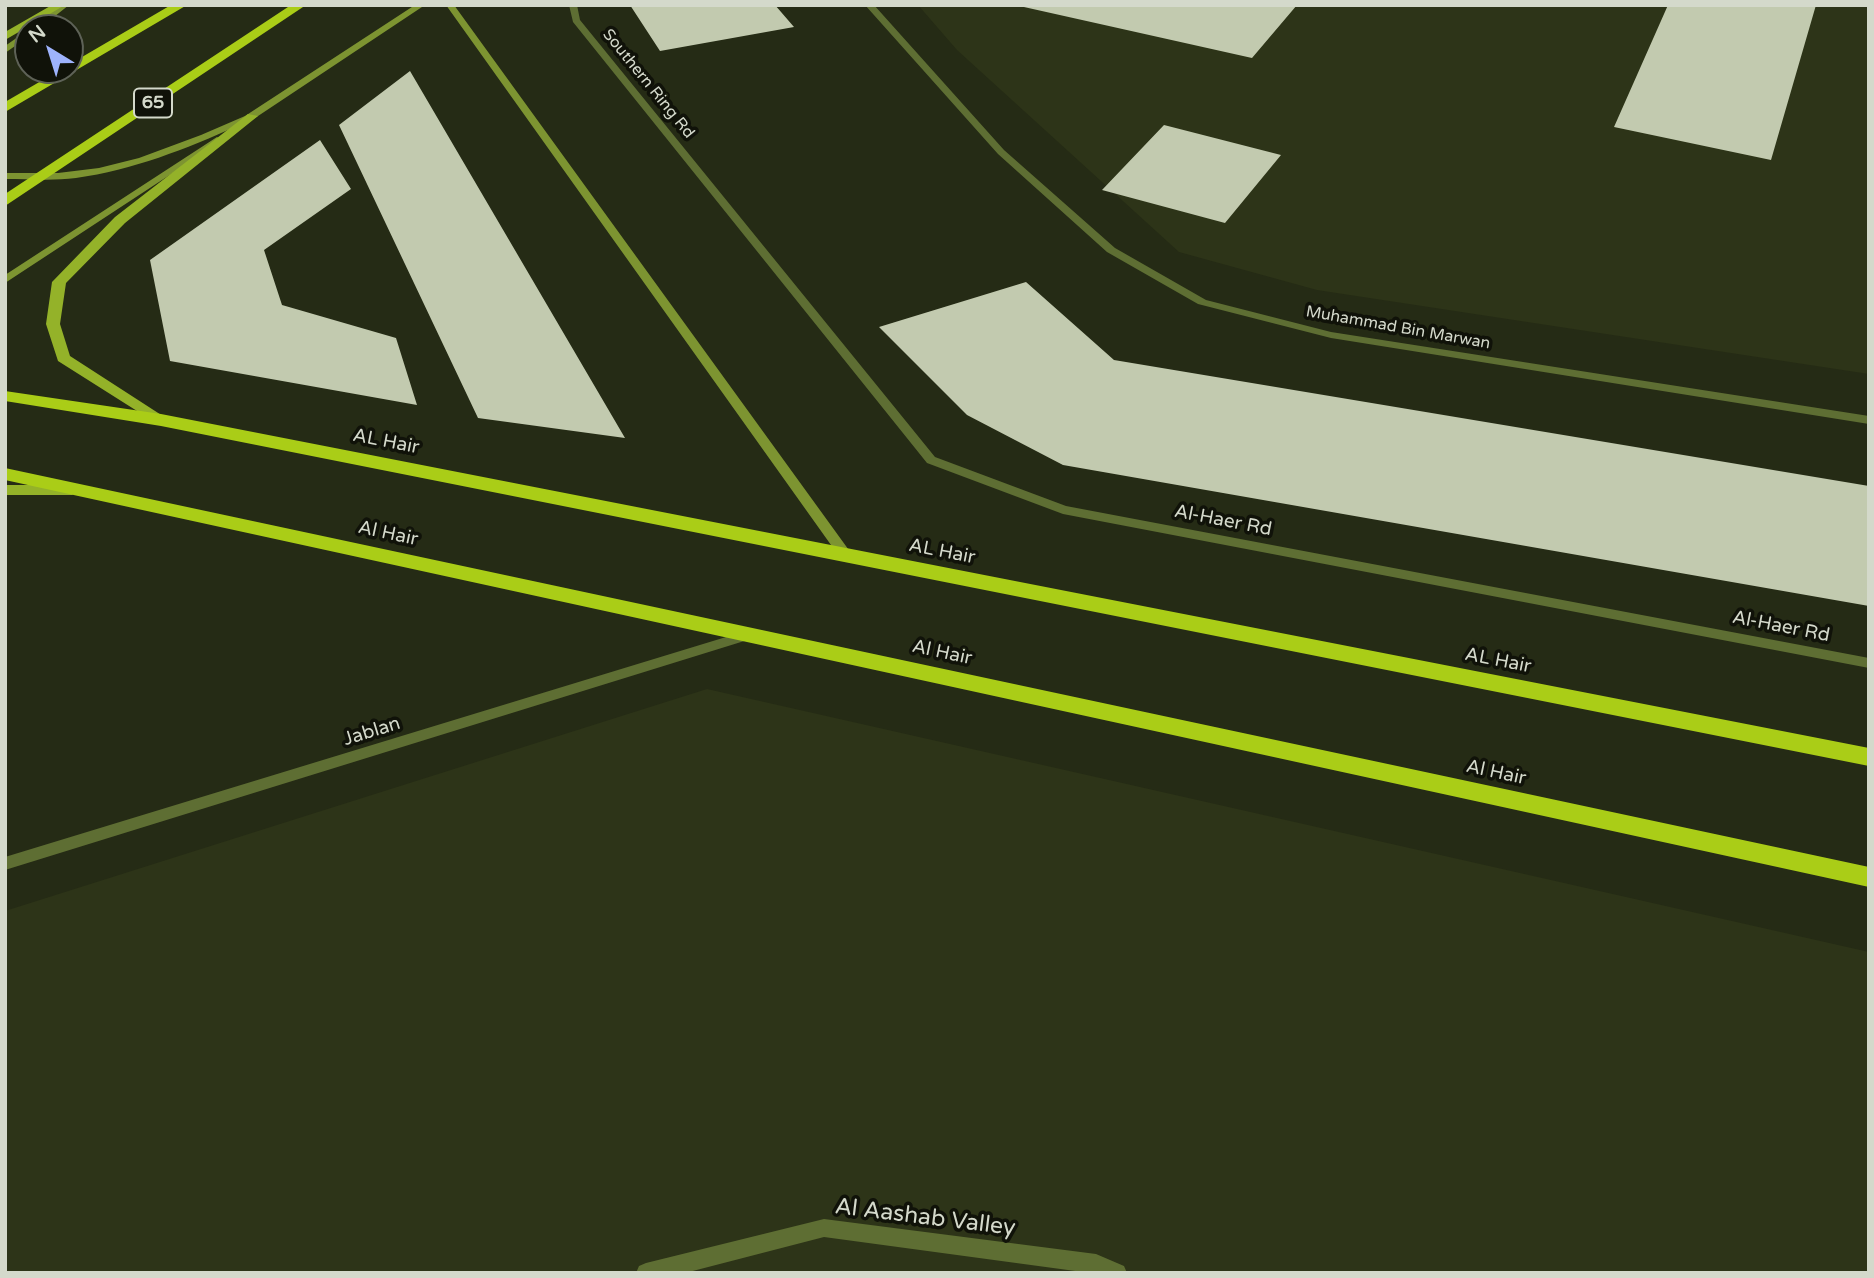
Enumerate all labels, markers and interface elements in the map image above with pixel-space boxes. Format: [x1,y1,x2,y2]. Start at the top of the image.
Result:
north arrow [14,14,84,84]
text: N [25,21,50,47]
street label: Southern Ring Rd [598,25,698,143]
road number: 65 [134,88,172,118]
street label: Muhammad Bin Marwan [1304,302,1492,354]
street label: AL Hair [351,424,421,460]
street label: Al-Haer Rd [1172,500,1274,542]
street label: Al Hair [356,517,420,551]
street label: AL Hair [907,534,977,570]
street label: Al-Haer Rd [1730,606,1832,648]
street label: Al Hair [910,636,974,670]
street label: AL Hair [1463,643,1533,679]
street label: Jablan [341,713,403,751]
street label: Al Hair [1464,756,1528,790]
street label: Al Aashab Valley [833,1193,1017,1243]

